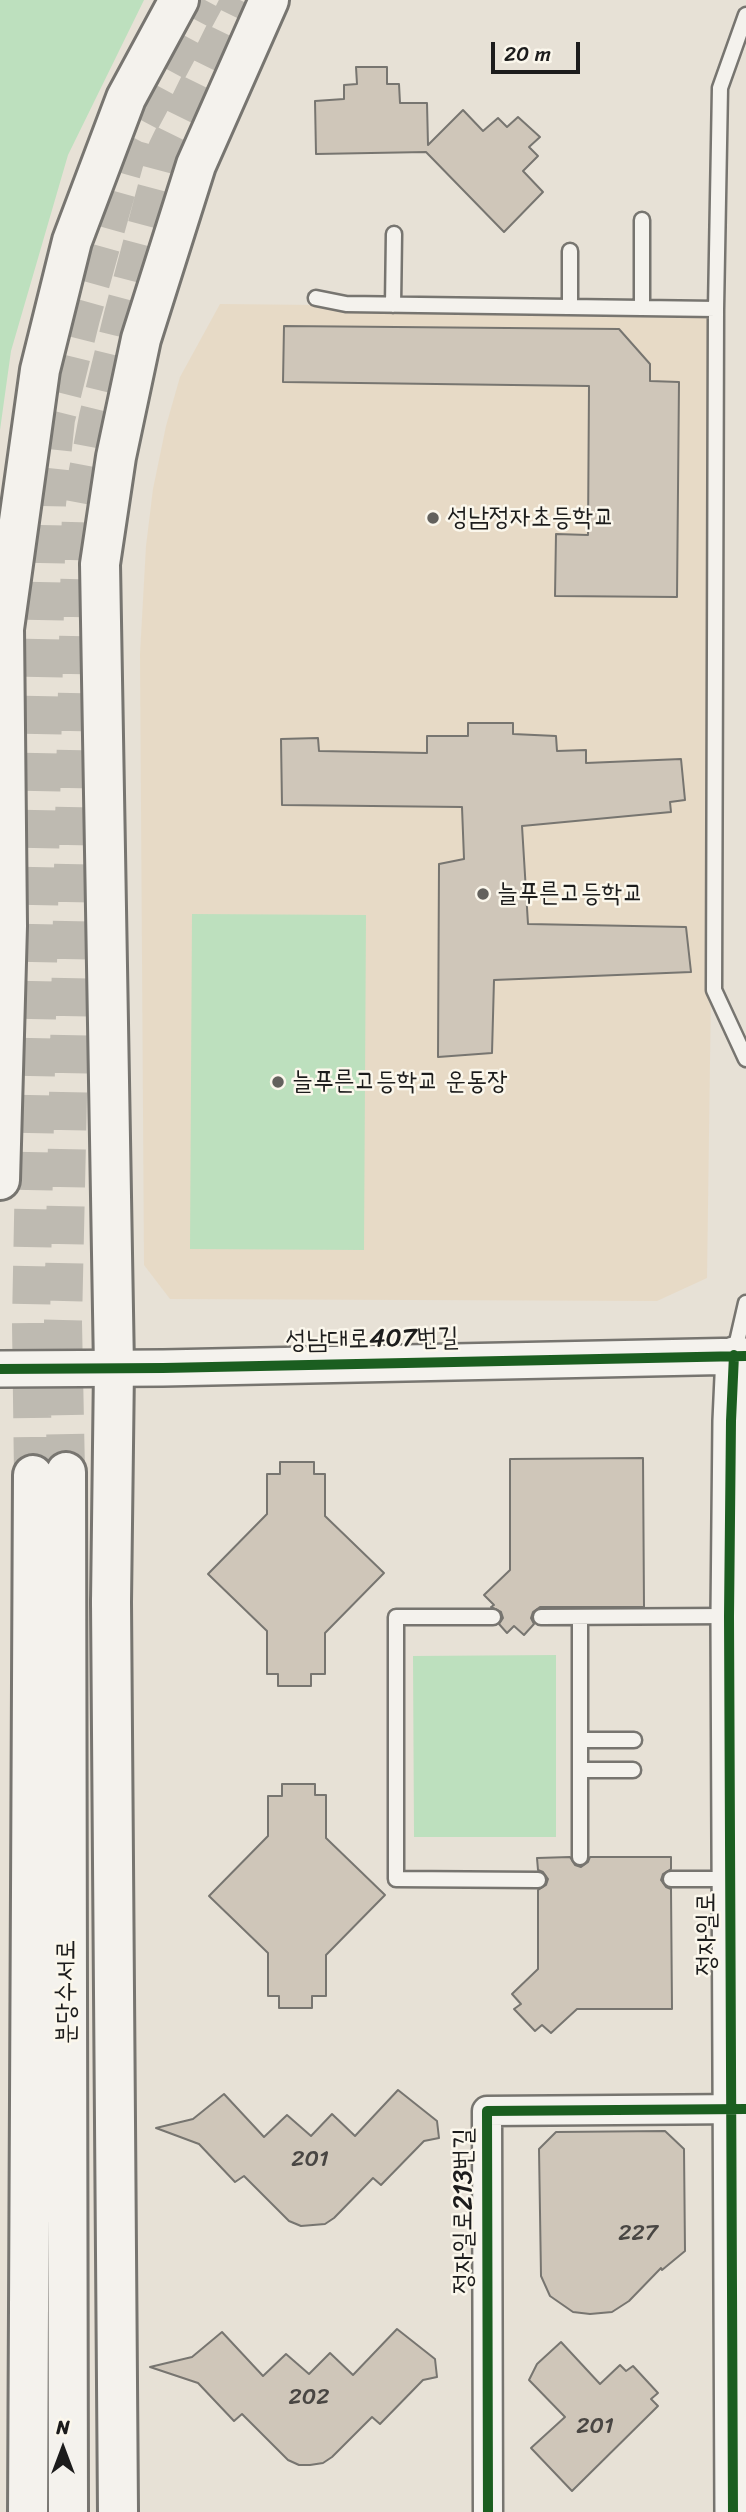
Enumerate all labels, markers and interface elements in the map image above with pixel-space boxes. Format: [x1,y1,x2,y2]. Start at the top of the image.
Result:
scale bar [494,28,583,72]
text: 20 m [504,35,551,73]
place label: 성남정자초등학교 [447,502,614,534]
marker: 성남정자초등학교 [425,510,441,526]
place label: 늘푸른고등학교 [497,878,643,910]
marker: 늘푸른고등학교 [475,886,491,902]
place label: 늘푸른고등학교 운동장 [292,1066,508,1098]
marker: 늘푸른고등학교 운동장 [270,1074,286,1090]
street label: 성남대로407번길 [285,1323,459,1357]
street label: 정자일로 [691,1892,723,1976]
street label: 분당수서로 [51,1940,83,2044]
street label: 정자일로213번길 [448,2128,480,2294]
house number: 201 [291,2146,329,2174]
house number: 227 [618,2220,658,2248]
house number: 202 [288,2384,330,2412]
text: N [56,2411,70,2444]
house number: 201 [576,2413,614,2441]
north arrow [28,2414,98,2484]

